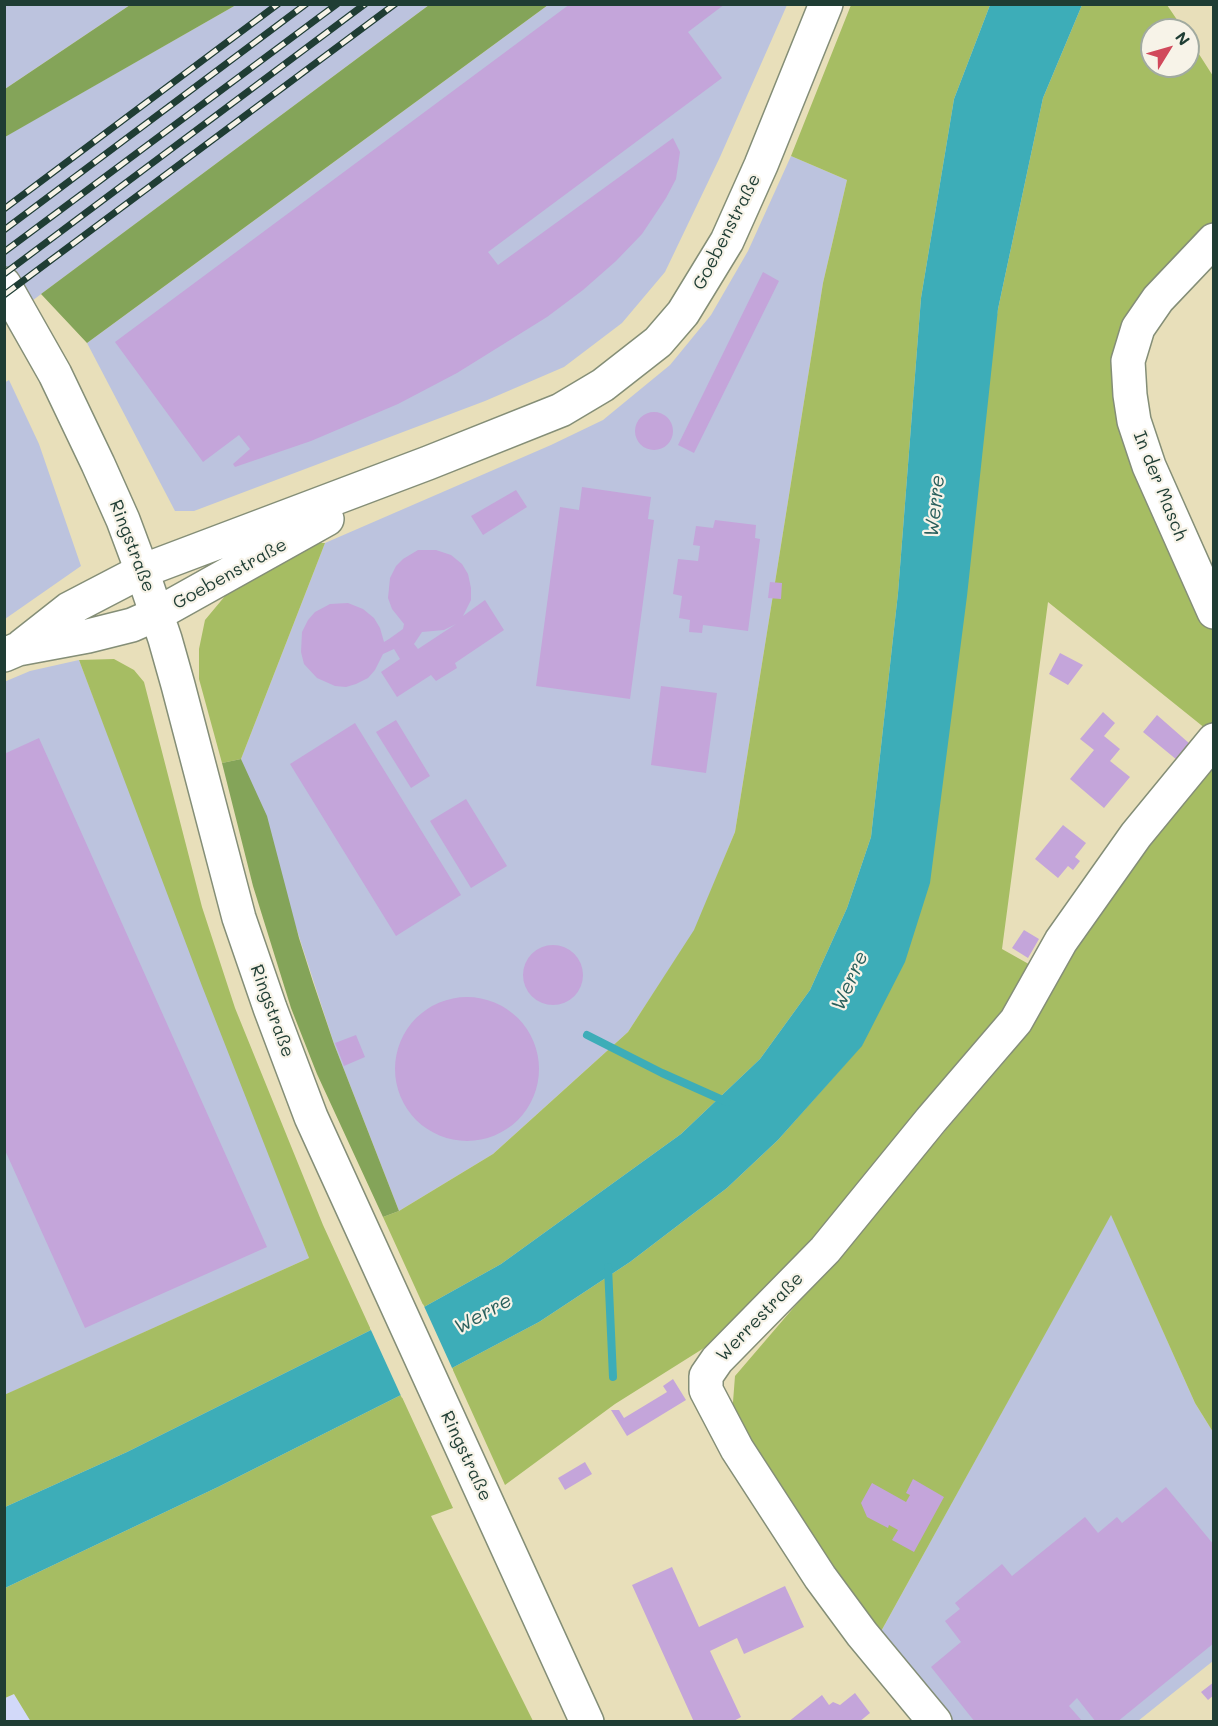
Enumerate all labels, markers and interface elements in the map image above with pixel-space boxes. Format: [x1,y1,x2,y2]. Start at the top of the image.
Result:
north arrow [1140,18,1200,78]
text: N [1171,27,1195,49]
street label: Goebenstraße [689,170,765,294]
street label: In der Masch [1128,428,1192,544]
water label: Werre [920,474,950,538]
street label: Ringstraße [105,497,159,595]
street label: Goebenstraße [169,534,291,614]
water label: Werre [826,948,874,1014]
street label: Ringstraße [245,962,299,1060]
street label: Werrestraße [712,1268,808,1366]
water label: Werre [450,1288,516,1340]
street label: Ringstraße [436,1408,496,1504]

